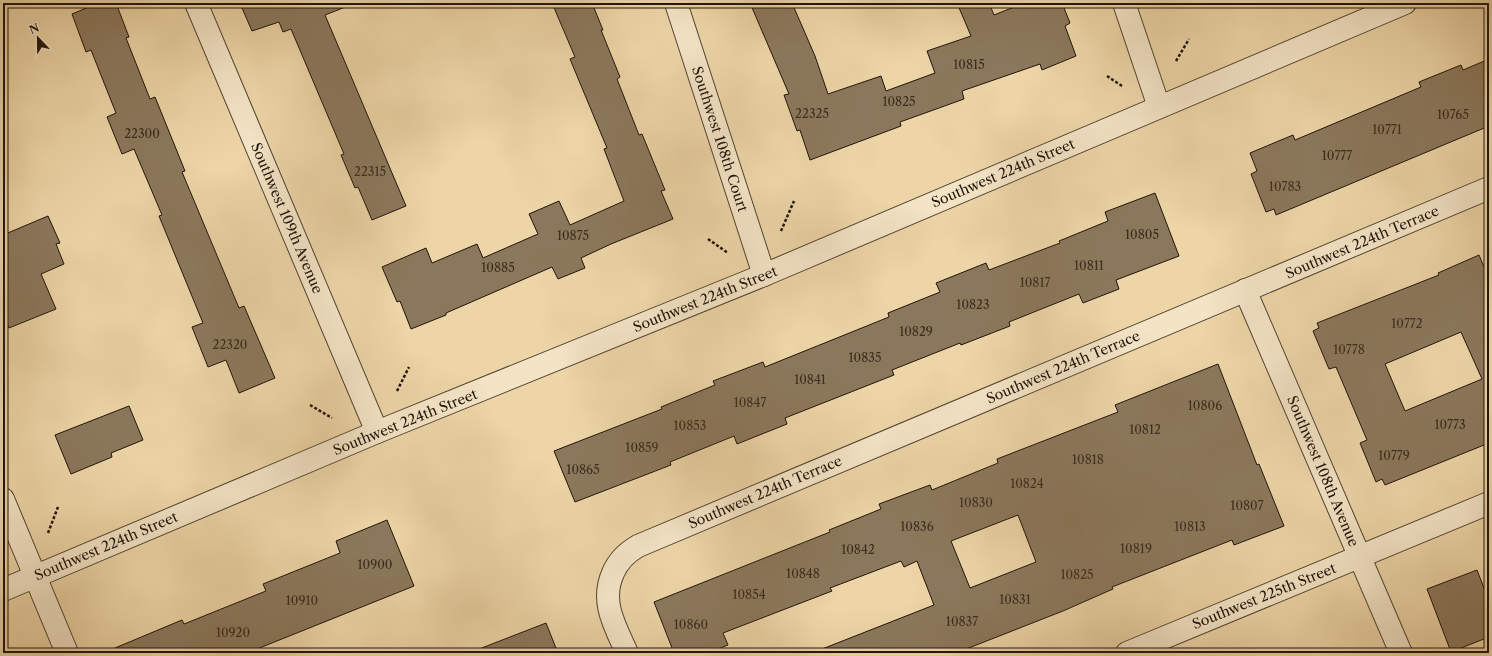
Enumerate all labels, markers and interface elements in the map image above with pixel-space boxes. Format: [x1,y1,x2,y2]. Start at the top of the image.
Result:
north arrow [18,18,58,58]
text: N [27,20,42,37]
house number: 10815 [953,57,985,72]
street label: Southwest 108th Court [688,64,752,214]
house number: 10825 [882,94,916,109]
house number: 22325 [795,106,829,121]
house number: 10765 [1437,107,1469,122]
house number: 10771 [1372,122,1402,137]
house number: 22300 [124,126,160,141]
street label: Southwest 224th Street [929,135,1077,211]
street label: Southwest 109th Avenue [247,140,327,296]
house number: 10777 [1322,148,1352,163]
house number: 22315 [354,164,386,179]
house number: 10783 [1269,179,1301,194]
street label: Southwest 224th Terrace [1282,201,1442,283]
house number: 10805 [1125,227,1159,242]
house number: 10875 [557,228,589,243]
house number: 10811 [1074,258,1104,273]
house number: 10885 [481,260,515,275]
street label: Southwest 224th Street [630,262,780,336]
house number: 10817 [1020,275,1050,290]
house number: 10823 [956,297,990,312]
house number: 10772 [1391,316,1423,331]
house number: 10829 [899,324,933,339]
street label: Southwest 224th Terrace [983,326,1143,408]
house number: 22320 [213,337,247,352]
house number: 10778 [1333,342,1365,357]
house number: 10835 [849,350,881,365]
house number: 10841 [794,372,826,387]
street label: Southwest 224th Street [330,385,480,459]
street label: Southwest 108th Avenue [1283,393,1363,549]
house number: 10847 [734,395,766,410]
house number: 10806 [1188,398,1222,413]
house number: 10773 [1434,417,1466,432]
house number: 10853 [674,418,706,433]
house number: 10812 [1129,422,1161,437]
house number: 10859 [625,440,659,455]
house number: 10779 [1378,448,1410,463]
street label: Southwest 224th Terrace [685,451,845,533]
house number: 10818 [1072,452,1104,467]
house number: 10865 [566,462,600,477]
house number: 10824 [1010,476,1044,491]
house number: 10830 [959,495,993,510]
house number: 10807 [1230,498,1264,513]
street label: Southwest 224th Street [32,508,180,584]
house number: 10836 [900,519,934,534]
house number: 10813 [1174,519,1206,534]
house number: 10819 [1120,541,1152,556]
house number: 10842 [841,542,875,557]
house number: 10900 [358,557,392,572]
street label: Southwest 225th Street [1189,559,1339,633]
house number: 10848 [786,566,820,581]
house number: 10825 [1060,567,1094,582]
house number: 10854 [732,587,766,602]
house number: 10831 [999,592,1031,607]
house number: 10910 [286,593,318,608]
house number: 10837 [946,614,978,629]
house number: 10860 [674,617,708,632]
house number: 10920 [216,625,250,640]

